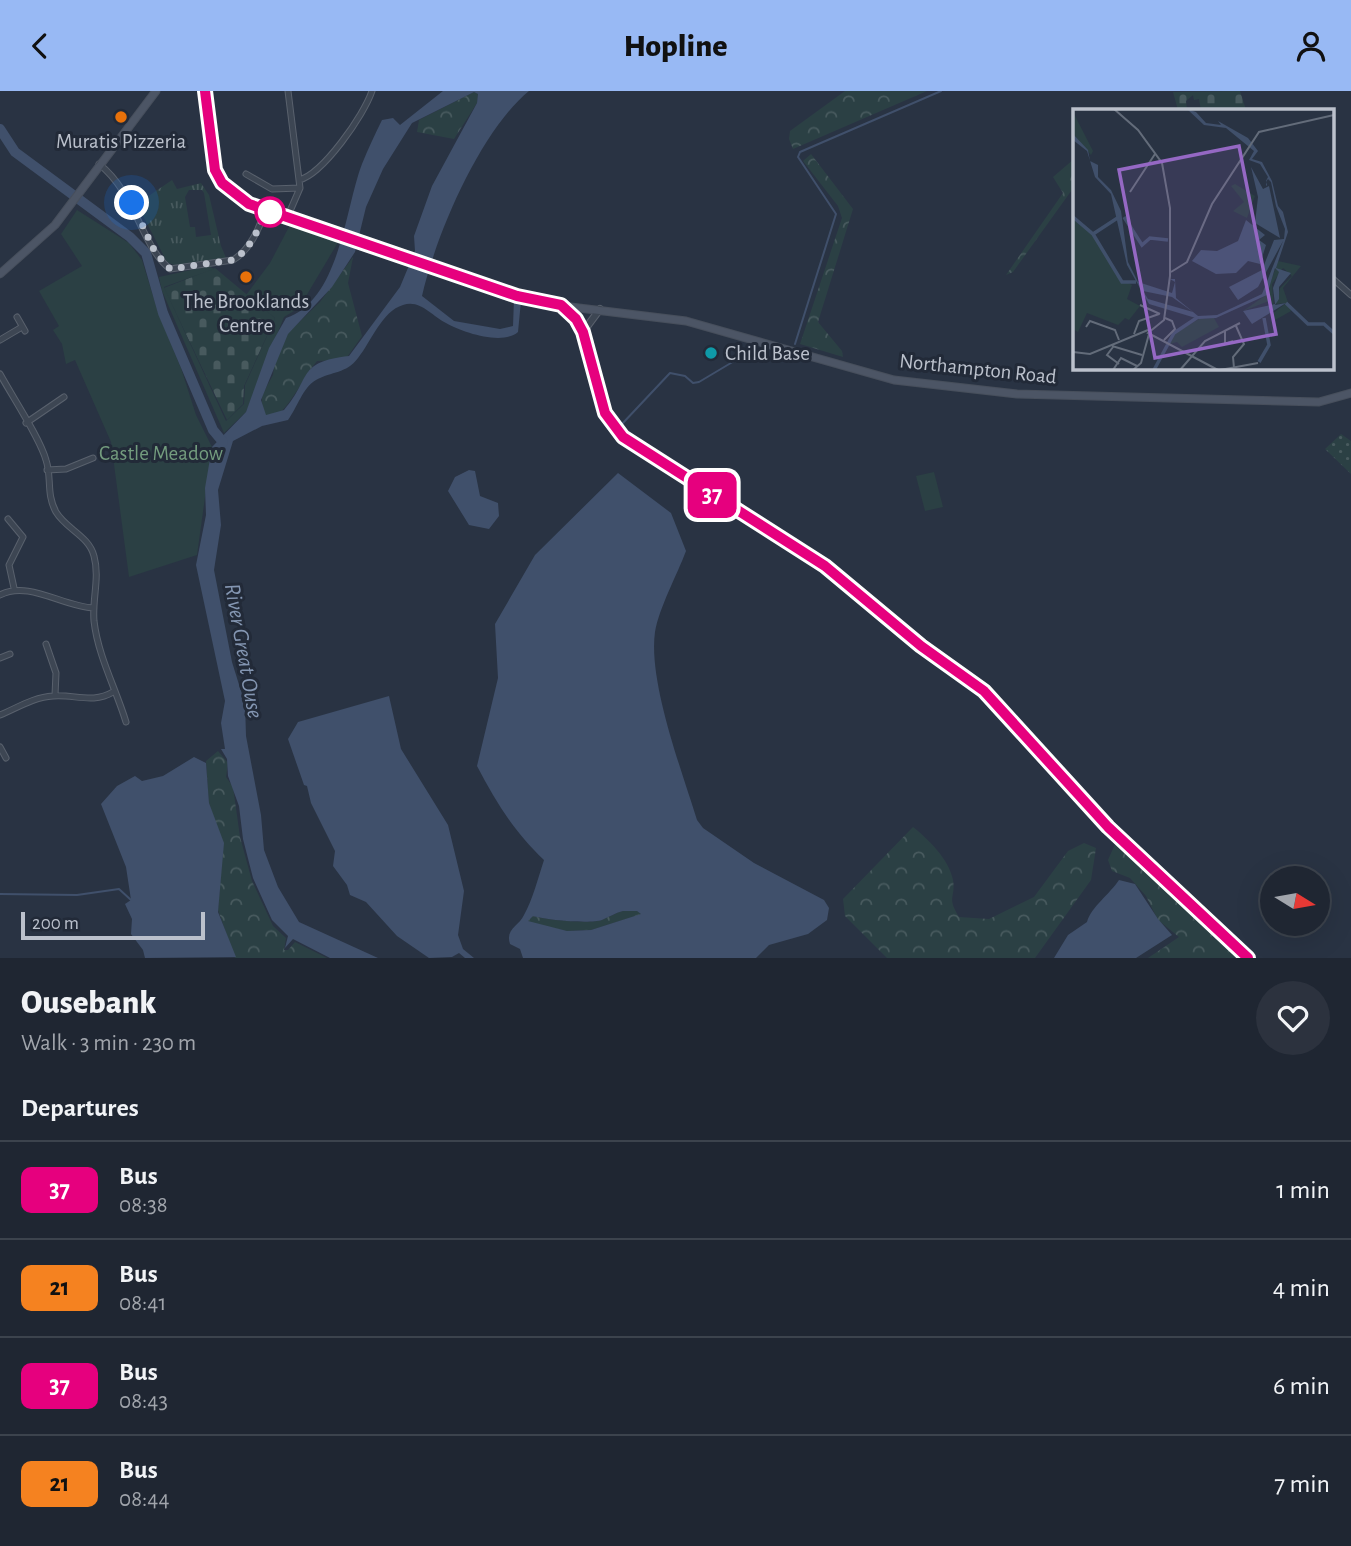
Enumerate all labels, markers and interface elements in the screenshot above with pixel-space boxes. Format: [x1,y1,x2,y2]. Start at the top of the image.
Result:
icon: back [21,27,59,65]
icon: person [1292,27,1330,65]
text: Hopline [623,30,728,62]
marker: Muratis Pizzeria [113,109,129,125]
inset map [1073,109,1334,369]
place label: Muratis Pizzeria [56,131,186,152]
your location [114,185,149,220]
unlabelled marker [255,197,285,227]
marker: The Brooklands Centre [238,269,254,285]
place label: The Brooklands Centre [183,291,309,336]
place label: Child Base [725,343,810,364]
marker: Child Base [703,345,719,361]
street label: Northampton Road [898,350,1058,388]
park label: Castle Meadow [99,443,223,464]
line badge: 37 [680,472,744,518]
text: 37 [702,483,722,507]
water label: River Great Ouse [220,582,266,721]
north arrow [1260,866,1330,936]
map controls [1260,866,1330,936]
scale bar [21,909,205,941]
text: 200 m [32,914,79,933]
button: heart [1256,981,1330,1055]
text: Ousebank [21,987,156,1020]
text: Walk · 3 min · 230 m [21,1032,196,1055]
text: Departures [21,1095,139,1121]
text: Bus [119,1163,158,1189]
text: 1 min [1276,1177,1330,1203]
text: 37 [49,1178,70,1202]
text: 08:38 [119,1194,168,1217]
text: Bus [119,1261,158,1287]
text: 4 min [1273,1275,1330,1301]
text: 21 [50,1276,69,1300]
text: 08:41 [119,1292,166,1315]
text: Bus [119,1359,158,1385]
text: 6 min [1273,1373,1330,1399]
text: 37 [49,1374,70,1398]
text: 08:43 [119,1390,168,1413]
text: Bus [119,1457,158,1483]
text: 7 min [1274,1471,1330,1497]
text: 21 [50,1472,69,1496]
text: 08:44 [119,1488,169,1511]

